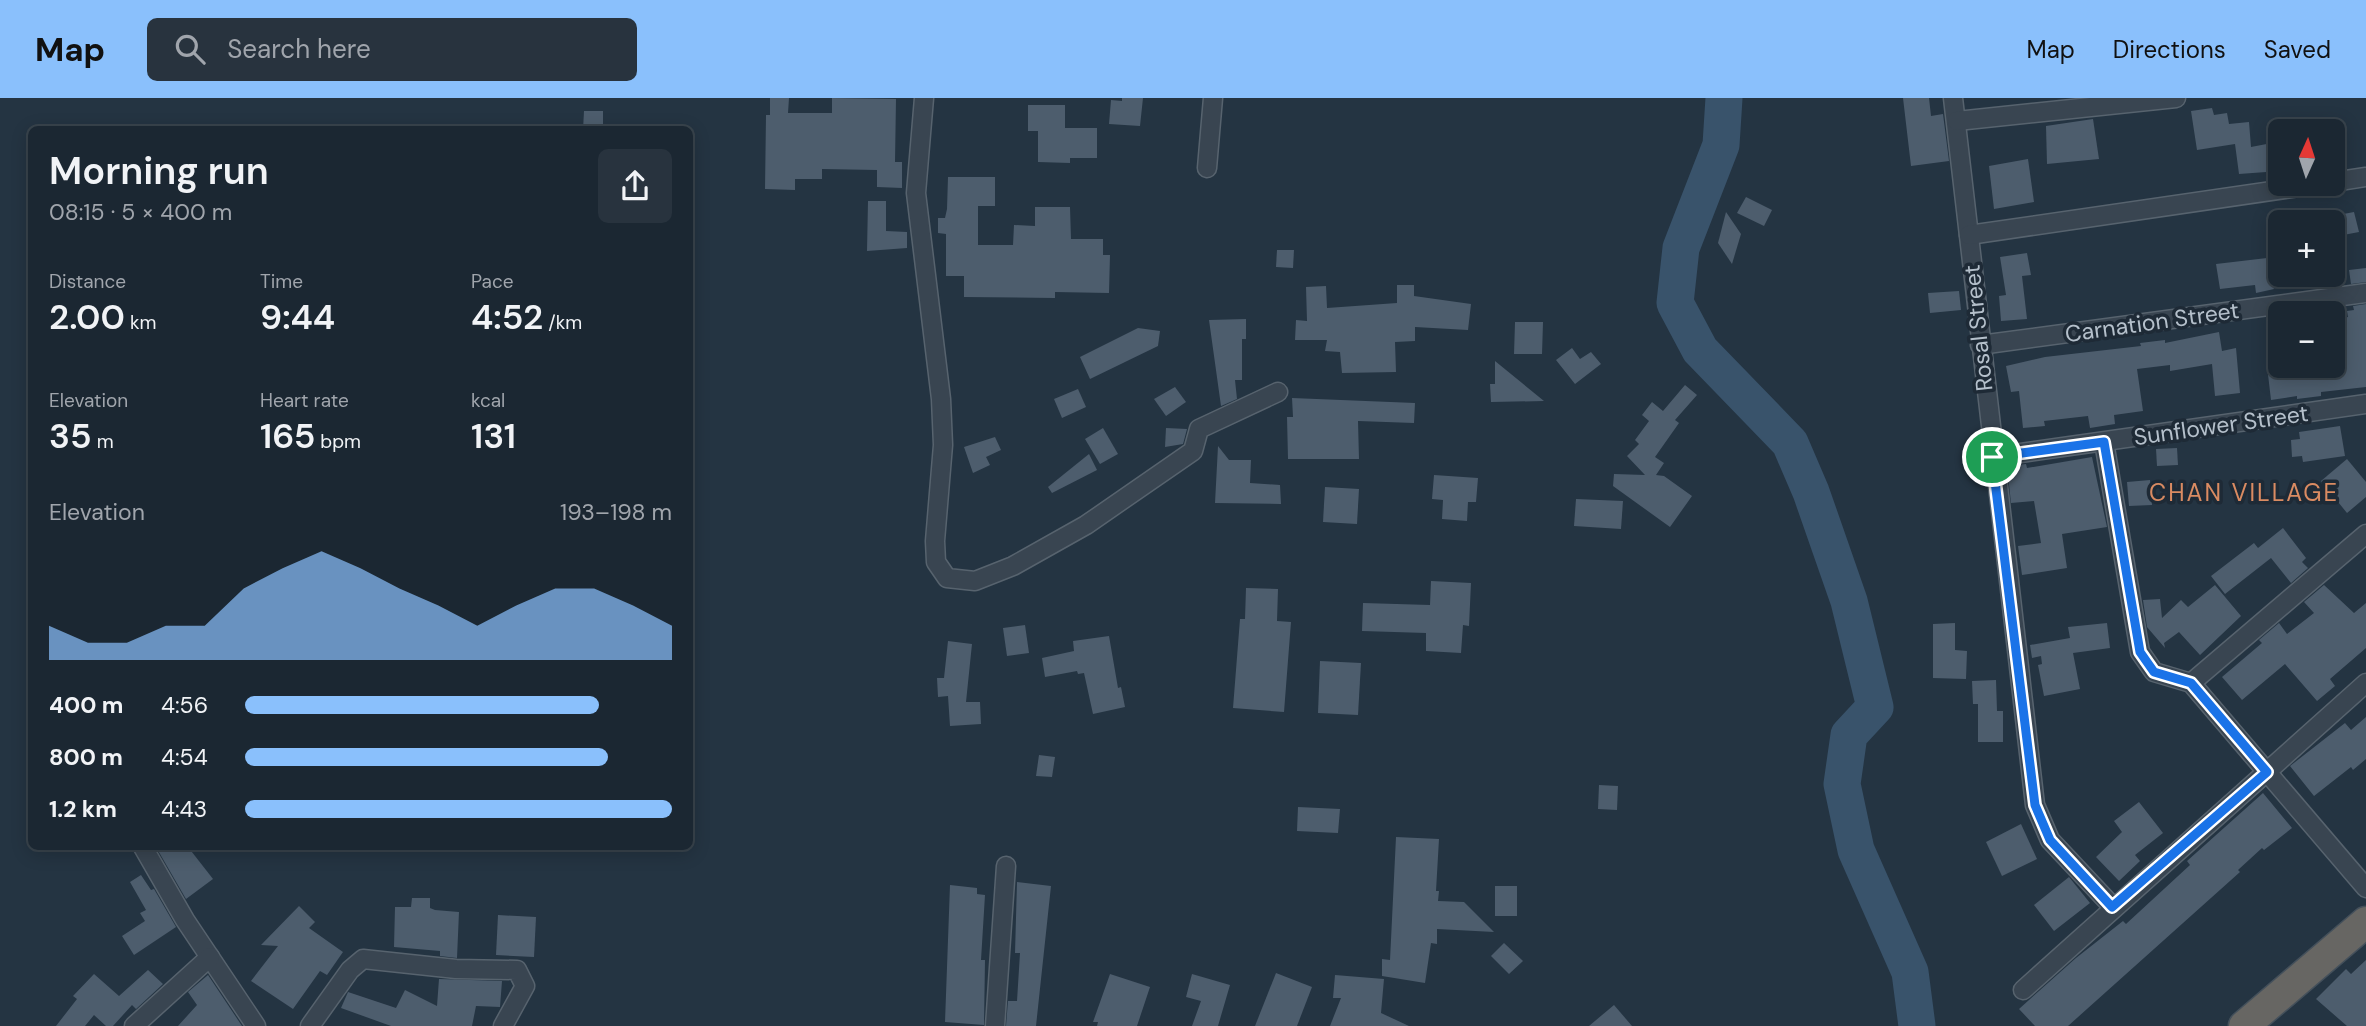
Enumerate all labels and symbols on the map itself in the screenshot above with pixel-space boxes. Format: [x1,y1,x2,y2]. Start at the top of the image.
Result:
north arrow [2268,119,2345,196]
street label: Rosal Street [1956,263,2000,393]
street label: Carnation Street [2063,295,2241,349]
street label: Sunflower Street [2132,398,2310,452]
pin [1962,427,2022,487]
district label: CHAN VILLAGE [2149,477,2339,508]

